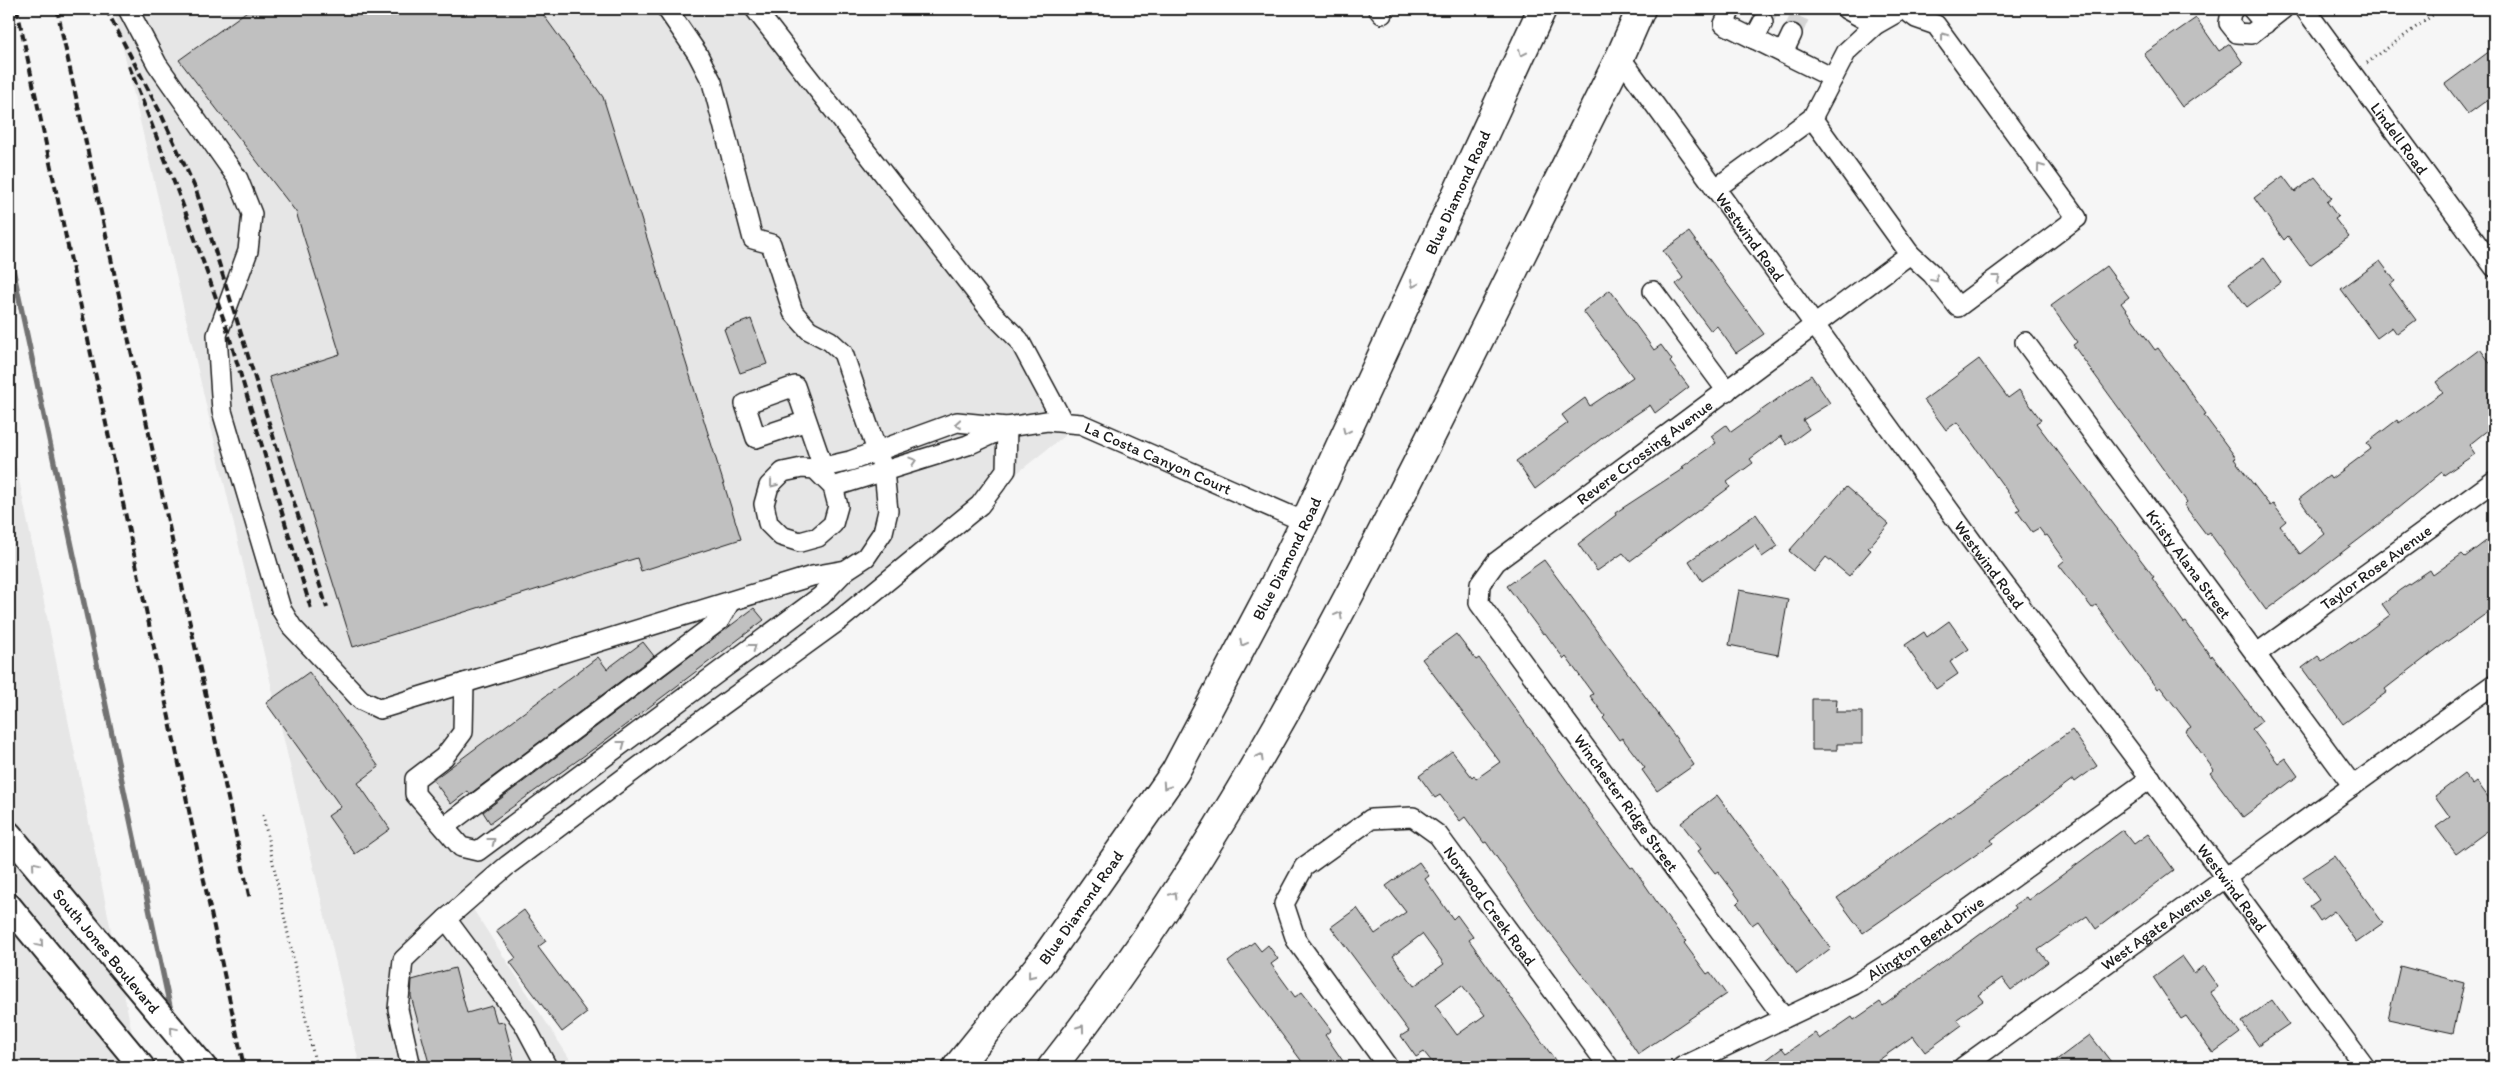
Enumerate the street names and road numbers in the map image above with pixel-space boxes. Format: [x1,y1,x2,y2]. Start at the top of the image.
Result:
street label: Lindell Road [2367,98,2433,178]
street label: Blue Diamond Road [1420,127,1494,258]
street label: Westwind Road [1712,189,1789,285]
street label: Revere Crossing Avenue [1572,395,1716,508]
street label: La Costa Canyon Court [1082,417,1235,498]
street label: Blue Diamond Road [1248,494,1325,623]
street label: Kristy Alana Street [2142,506,2236,622]
street label: Westwind Road [1951,517,2029,613]
street label: Taylor Rose Avenue [2316,520,2435,614]
street label: Winchester Ridge Street [1570,730,1682,876]
street label: Westwind Road [2194,840,2272,936]
street label: Norwood Creek Road [1440,842,1541,969]
street label: Blue Diamond Road [1034,846,1127,968]
street label: West Agate Avenue [2097,881,2215,974]
street label: South Jones Boulevard [49,884,164,1017]
street label: Alington Bend Drive [1863,892,1987,984]

